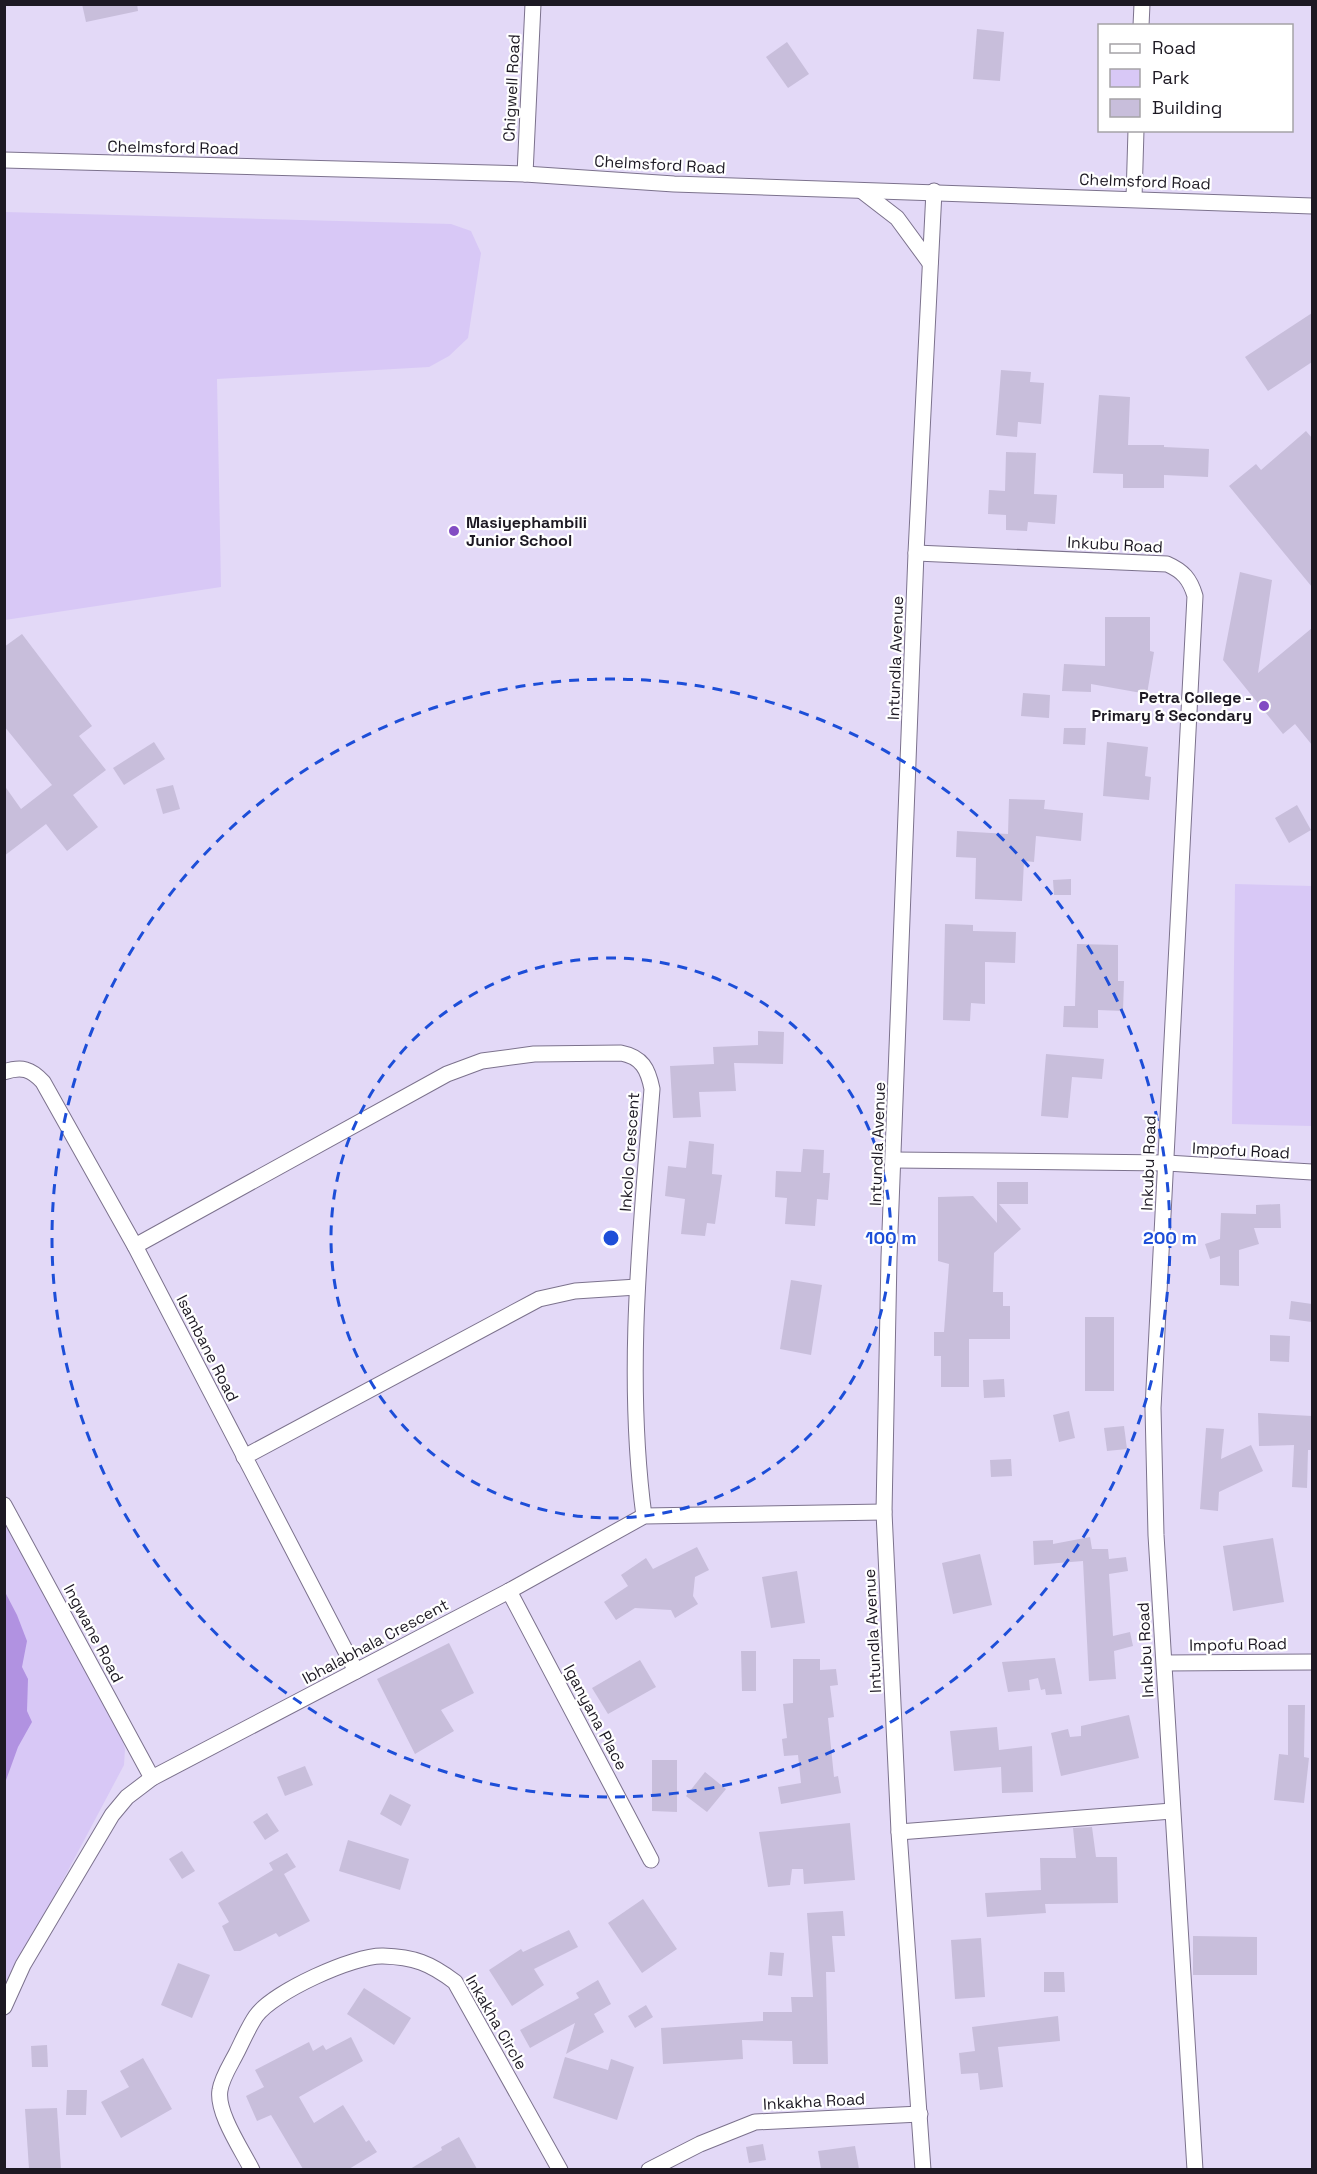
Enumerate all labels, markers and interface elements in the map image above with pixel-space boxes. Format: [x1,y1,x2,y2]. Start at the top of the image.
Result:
legend [1098,24,1293,132]
street label: Chigwell Road [498,34,525,142]
text: Road [1152,36,1196,59]
text: Park [1152,66,1190,89]
text: Building [1152,96,1222,119]
street label: Chelmsford Road [107,136,239,159]
street label: Chelmsford Road [594,151,726,178]
street label: Chelmsford Road [1079,169,1211,194]
place label: Masiyephambili Junior School [466,512,587,551]
marker: Masiyephambili Junior School [447,524,461,538]
street label: Inkubu Road [1067,532,1163,557]
street label: Intundla Avenue [883,596,908,720]
place label: Petra College - Primary & Secondary [1091,687,1252,726]
marker: Petra College - Primary & Secondary [1257,699,1271,713]
street label: Intundla Avenue [865,1082,890,1206]
street label: Inkolo Crescent [615,1092,644,1212]
street label: Inkubu Road [1136,1115,1161,1211]
street label: Impofu Road [1192,1137,1290,1164]
text: 100 m [865,1226,917,1249]
text: 200 m [1143,1226,1197,1249]
centre of rings [601,1228,621,1248]
street label: Isambane Road [172,1291,244,1405]
street label: Intundla Avenue [859,1568,886,1694]
street label: Ingwane Road [59,1580,128,1686]
street label: Ibhalabhala Crescent [298,1594,452,1689]
street label: Inkubu Road [1133,1602,1158,1698]
street label: Impofu Road [1189,1633,1287,1656]
street label: Iganyana Place [559,1661,632,1774]
street label: Inkakha Circle [461,1971,532,2073]
street label: Inkakha Road [762,2088,866,2115]

